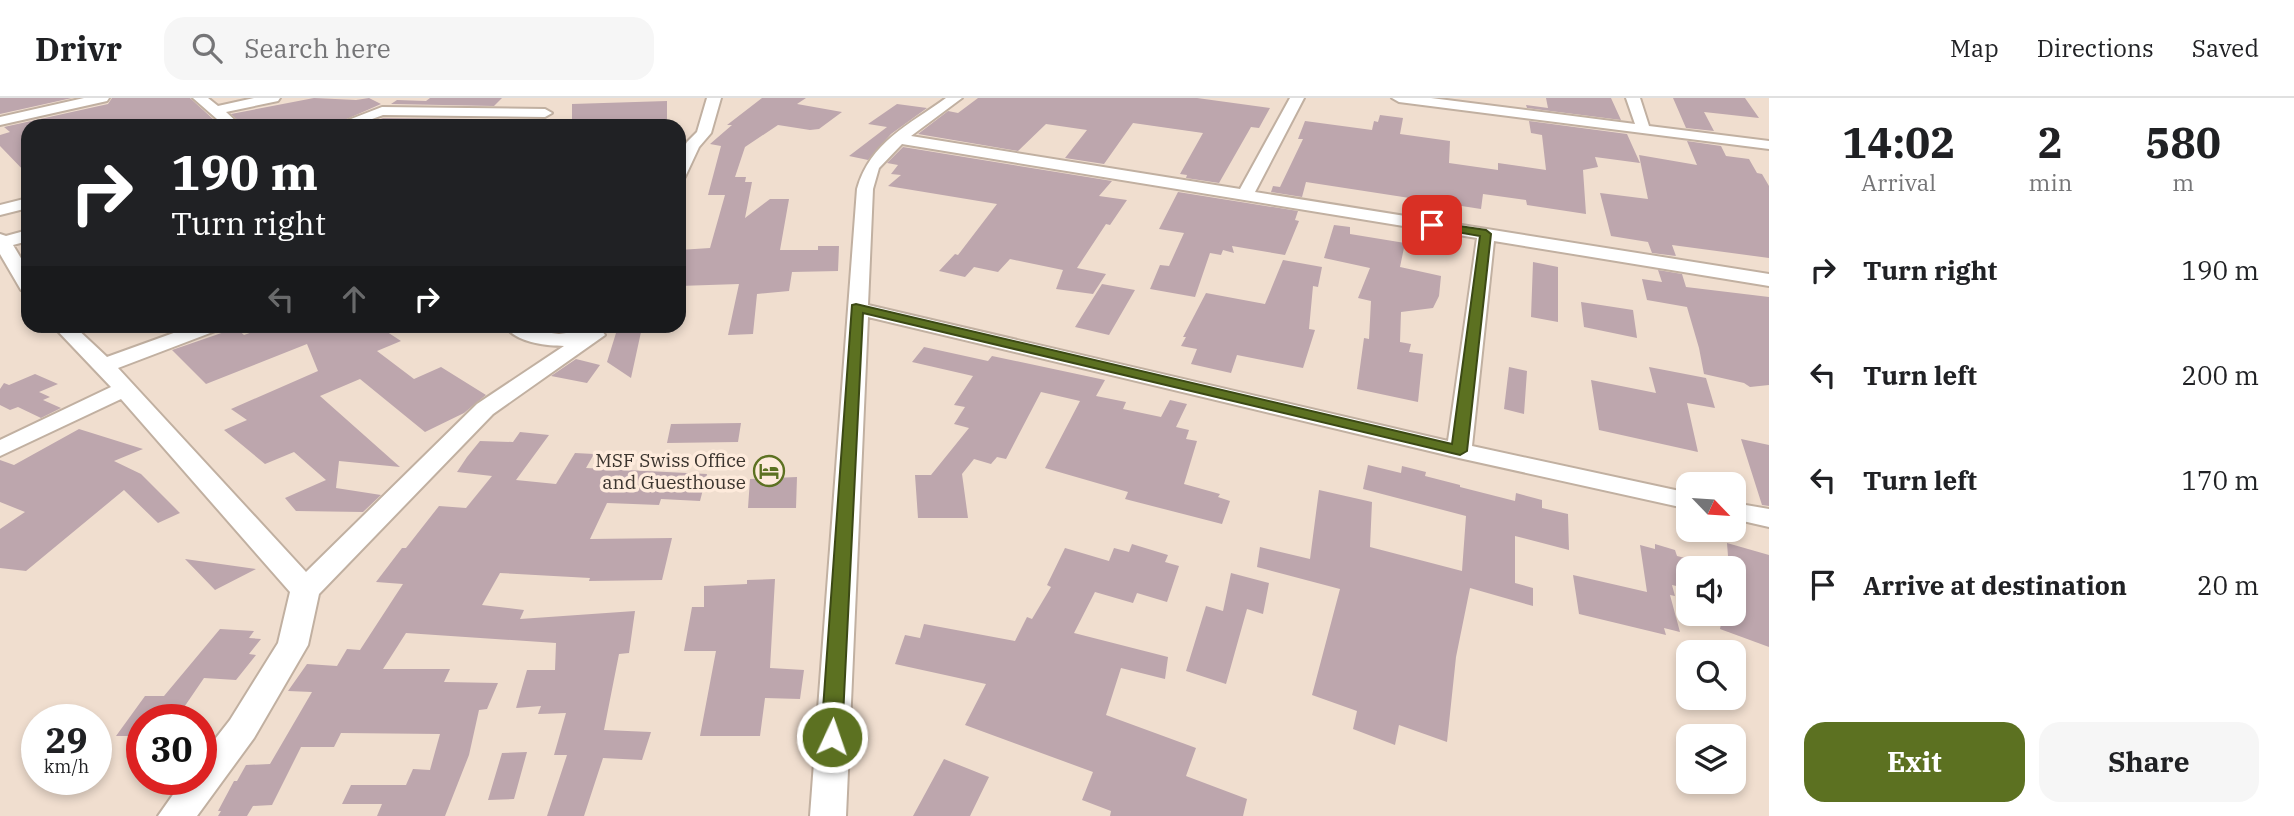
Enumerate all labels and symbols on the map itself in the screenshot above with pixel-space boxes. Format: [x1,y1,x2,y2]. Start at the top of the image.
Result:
pin [1402,195,1462,255]
place label: MSF Swiss Office and Guesthouse [595,448,746,494]
hotel icon: MSF Swiss Office and Guesthouse [752,454,786,488]
north arrow [1676,472,1746,542]
position arrow [795,700,869,774]
speed limit sign: 30 [126,704,217,795]

